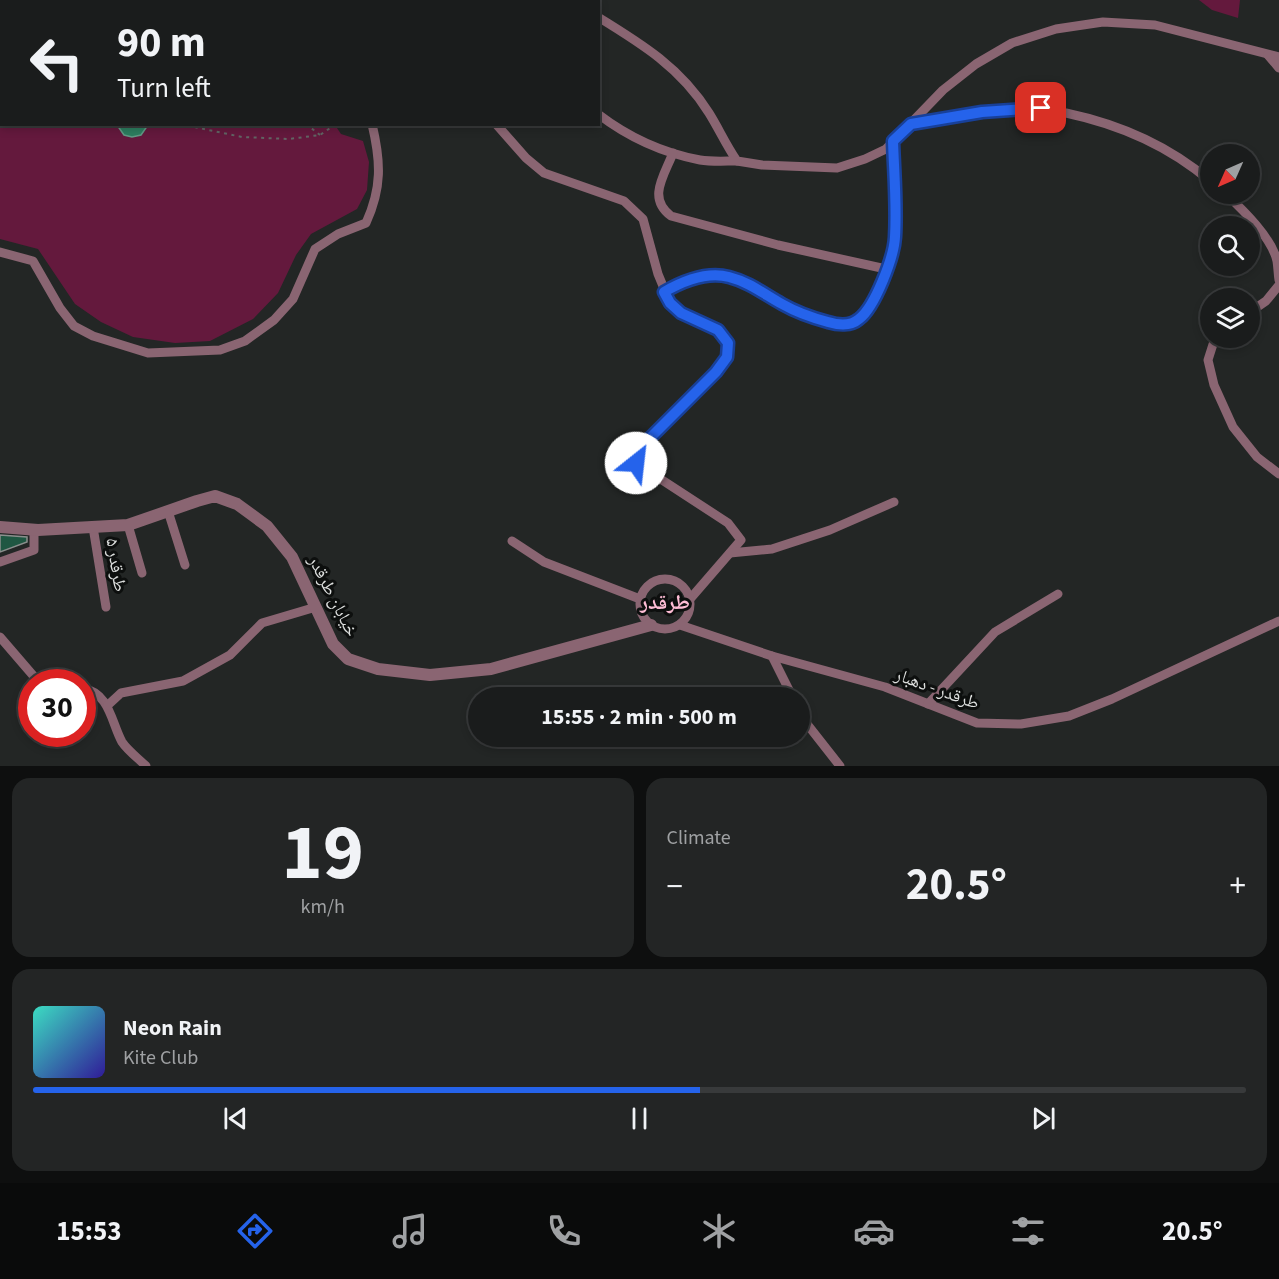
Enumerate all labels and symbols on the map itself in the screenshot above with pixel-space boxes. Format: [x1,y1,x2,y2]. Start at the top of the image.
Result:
pin [1015,82,1066,133]
north arrow [1200,144,1260,204]
position arrow [604,431,668,495]
street label: طرقدر ۵ [99,536,133,594]
street label: خیابان طرقدر [301,550,364,641]
district label: طرقدر [639,587,690,617]
street label: طرقدر - دهبار [890,662,983,716]
speed limit sign: 30 [18,669,96,747]

